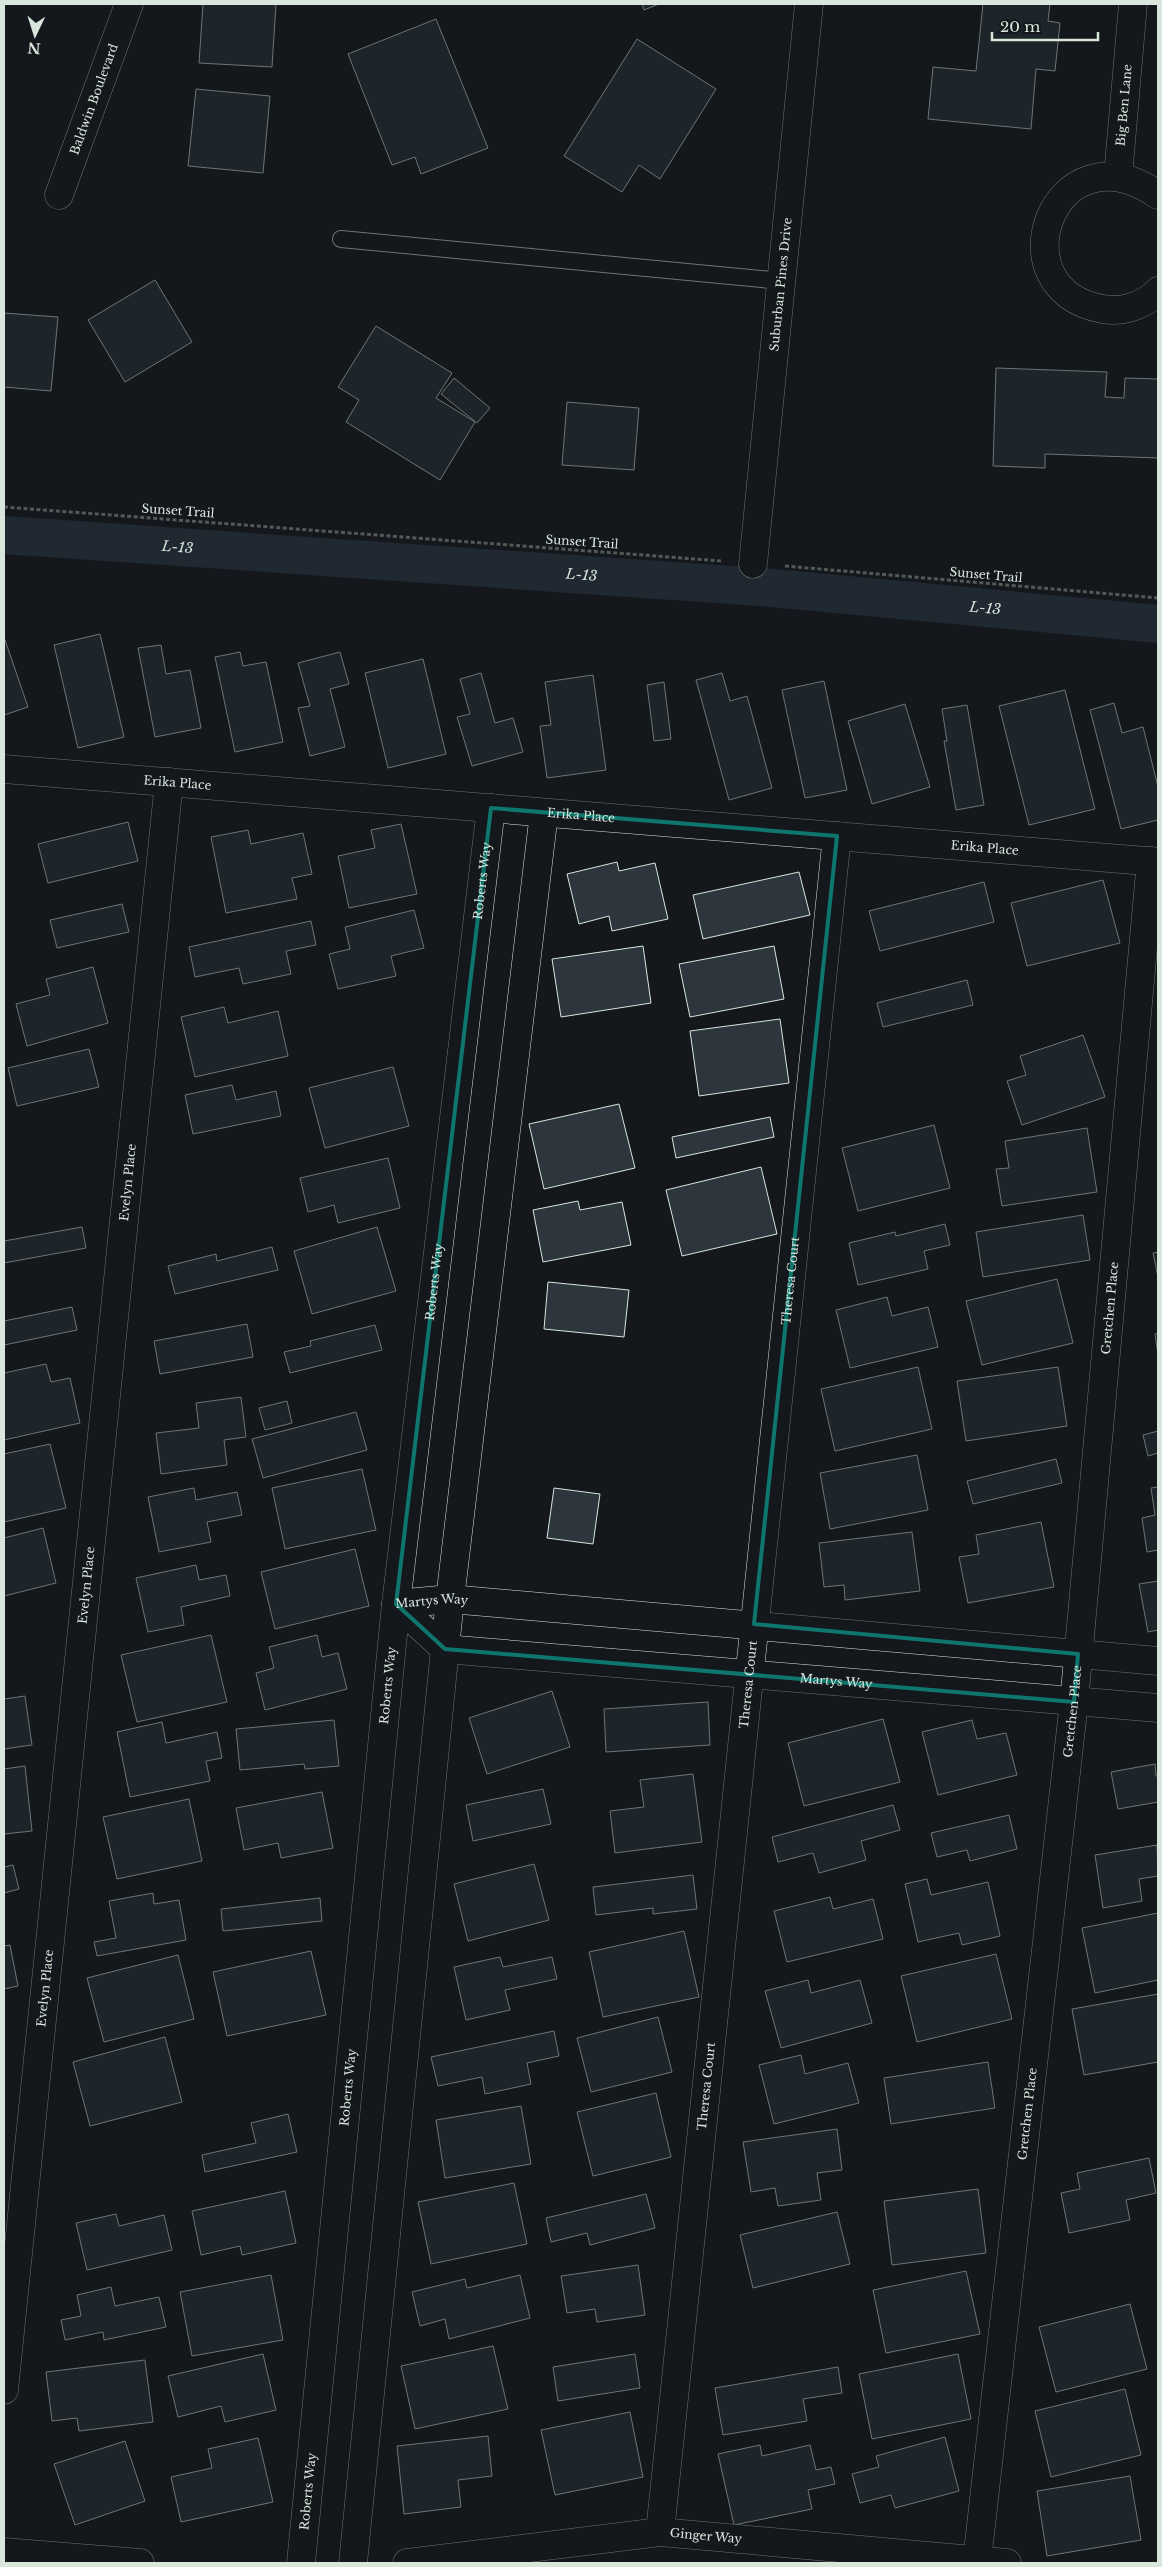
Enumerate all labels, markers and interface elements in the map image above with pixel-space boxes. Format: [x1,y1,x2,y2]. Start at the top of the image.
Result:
north arrow [10,10,60,60]
scale bar [992,10,1098,42]
text: 20 m [1000,17,1040,36]
text: N [27,39,41,57]
street label: Baldwin Boulevard [66,41,121,157]
street label: Big Ben Lane [1113,64,1135,147]
street label: Suburban Pines Drive [766,217,795,352]
street label: Sunset Trail [141,500,215,521]
street label: Sunset Trail [545,531,619,552]
water label: L-13 [160,537,194,557]
street label: Sunset Trail [949,564,1023,585]
water label: L-13 [564,565,598,585]
water label: L-13 [968,597,1002,618]
street label: Erika Place [143,772,212,793]
street label: Erika Place [547,805,616,825]
street label: Erika Place [950,837,1020,858]
street label: Roberts Way [470,841,494,920]
street label: Evelyn Place [116,1143,139,1222]
street label: Theresa Court [778,1235,802,1326]
street label: Roberts Way [422,1242,446,1321]
street label: Gretchen Place [1098,1261,1121,1355]
street label: Evelyn Place [75,1546,98,1625]
street label: Martys Way [395,1590,469,1611]
street label: Theresa Court [736,1639,760,1729]
street label: Roberts Way [376,1645,399,1725]
street label: Gretchen Place [1060,1664,1084,1758]
street label: Martys Way [799,1670,874,1691]
street label: Evelyn Place [33,1948,56,2028]
street label: Theresa Court [694,2041,718,2131]
street label: Roberts Way [336,2048,359,2127]
street label: Gretchen Place [1014,2067,1040,2161]
street label: Roberts Way [296,2452,319,2531]
street label: Ginger Way [669,2525,743,2546]

